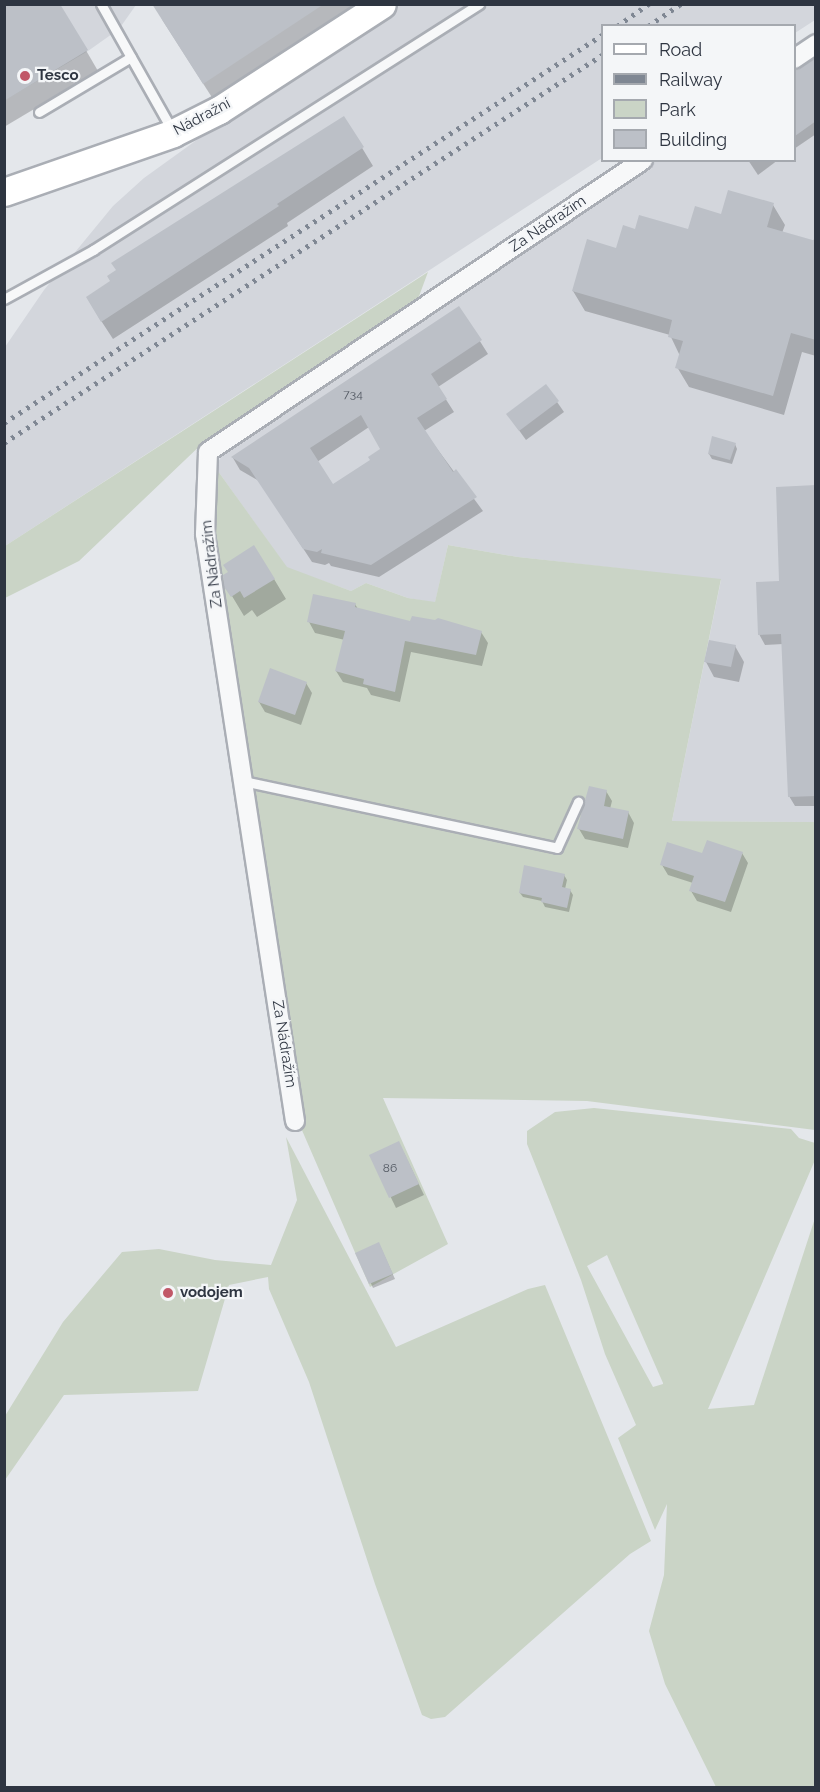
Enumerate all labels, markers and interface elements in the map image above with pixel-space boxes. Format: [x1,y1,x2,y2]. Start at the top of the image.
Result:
legend [601,24,796,162]
text: Road [659,39,702,60]
place label: Tesco [37,67,79,85]
marker: Tesco [18,69,32,83]
text: Railway [659,69,723,90]
street label: Nádražní [170,95,234,139]
text: Park [659,99,696,120]
text: Building [659,129,727,150]
street label: Za Nádražím [506,192,590,256]
house number: 734 [343,388,363,402]
street label: Za Nádražím [198,519,226,609]
street label: Za Nádražím [268,999,300,1089]
house number: 86 [383,1162,397,1176]
place label: vodojem [180,1284,243,1302]
marker: vodojem [161,1286,175,1300]

